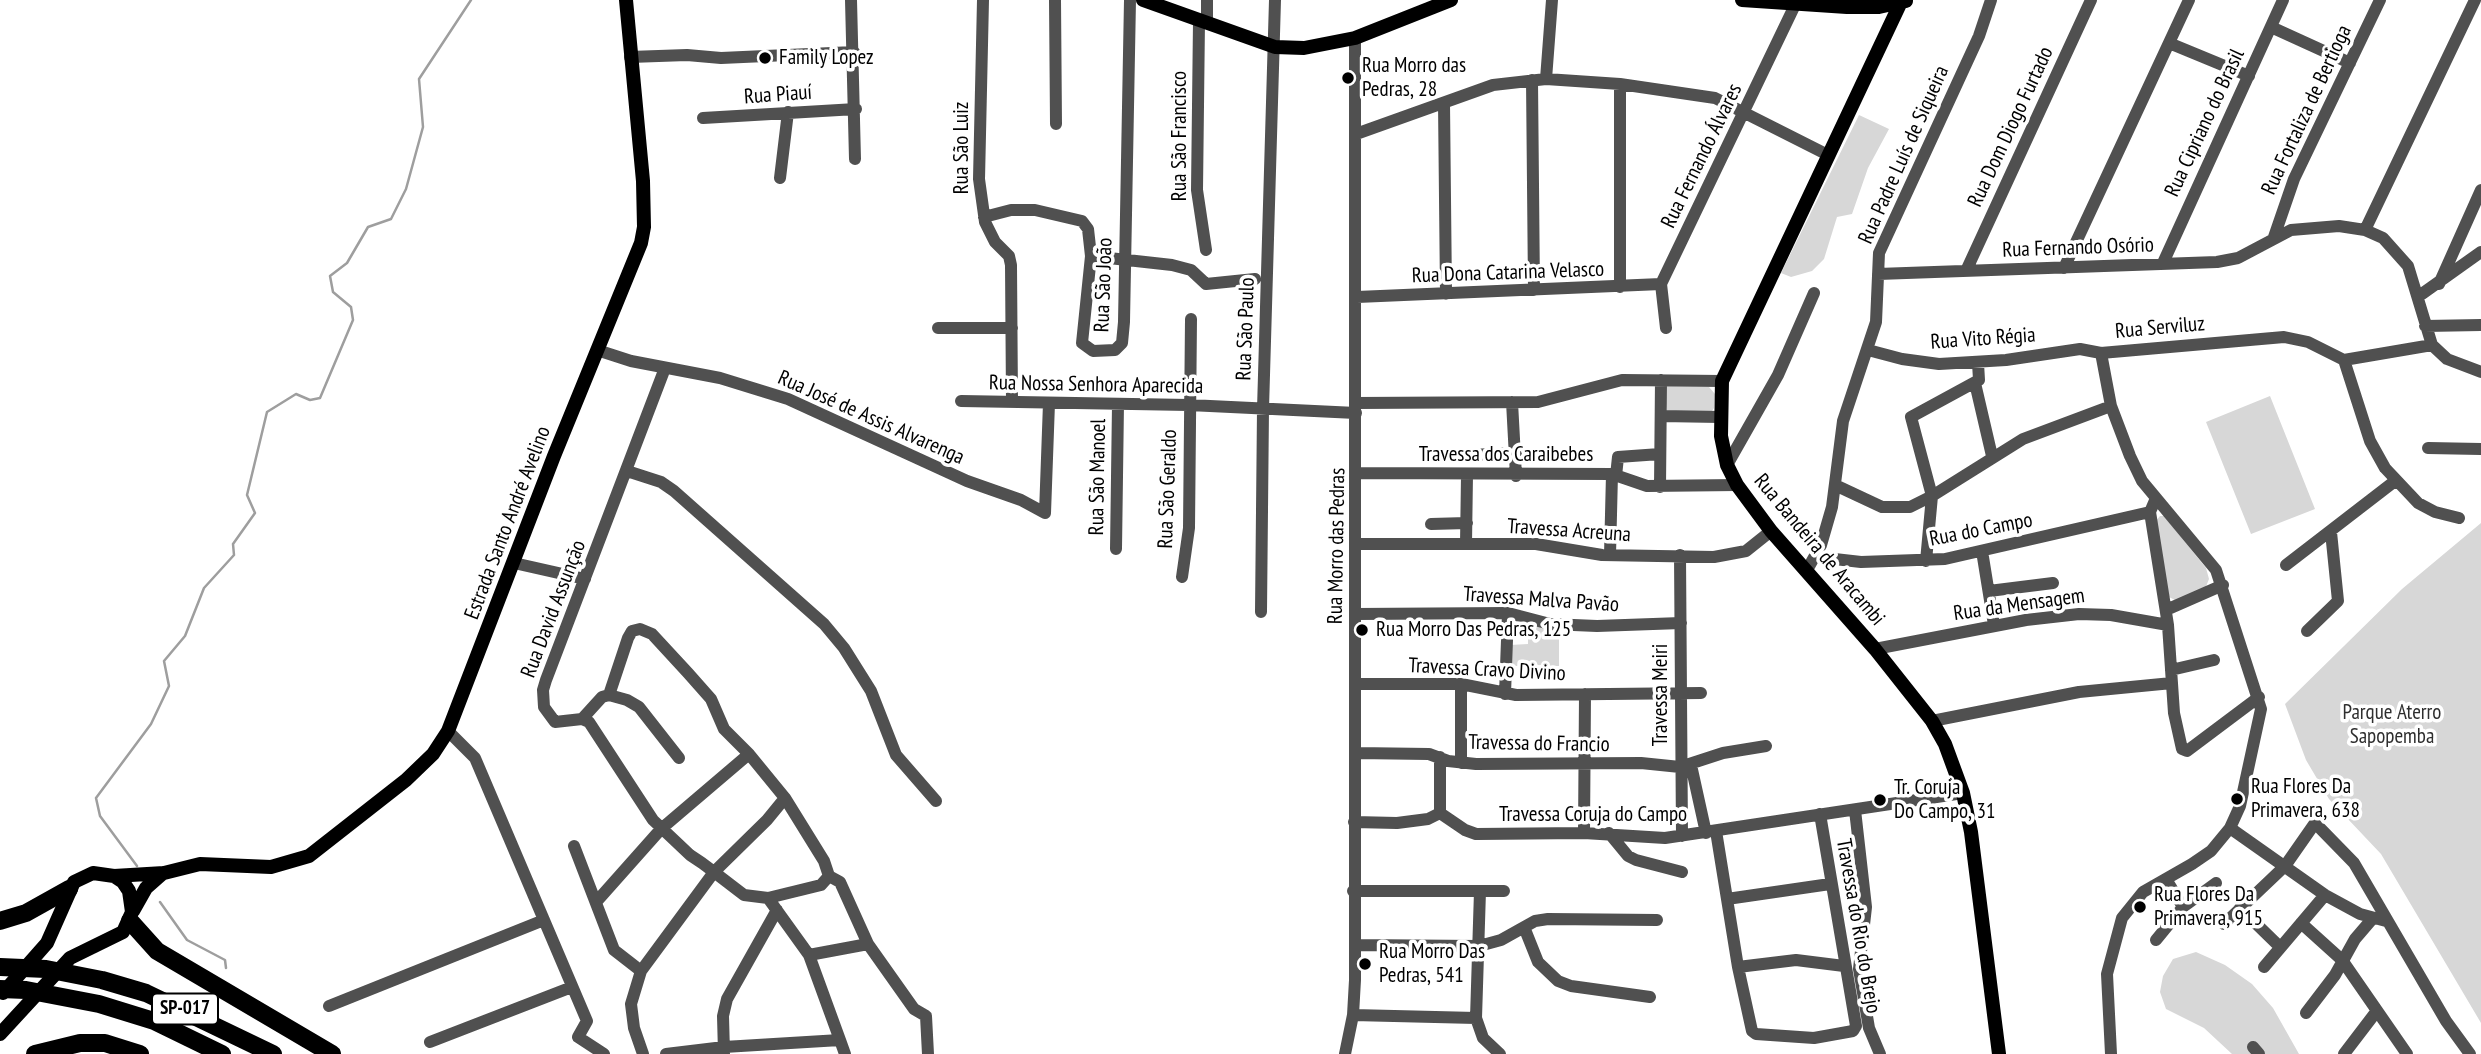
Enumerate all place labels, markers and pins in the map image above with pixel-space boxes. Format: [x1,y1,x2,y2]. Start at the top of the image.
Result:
place label: Family Lopez [779,45,874,71]
marker: Family Lopez [757,50,773,66]
place label: Rua Morro das Pedras, 28 [1362,53,1466,103]
marker: Rua Morro das Pedras, 28 [1340,70,1356,86]
place label: Rua Morro Das Pedras, 125 [1376,617,1571,643]
marker: Rua Morro Das Pedras, 125 [1354,622,1370,638]
place label: Rua Flores Da Primavera, 638 [2251,774,2360,824]
place label: Tr. Coruja Do Campo, 31 [1894,775,1995,825]
marker: Rua Flores Da Primavera, 638 [2229,791,2245,807]
marker: Tr. Coruja Do Campo, 31 [1872,792,1888,808]
place label: Rua Flores Da Primavera, 915 [2154,882,2263,932]
marker: Rua Flores Da Primavera, 915 [2132,899,2148,915]
place label: Rua Morro Das Pedras, 541 [1379,939,1485,989]
marker: Rua Morro Das Pedras, 541 [1357,956,1373,972]

